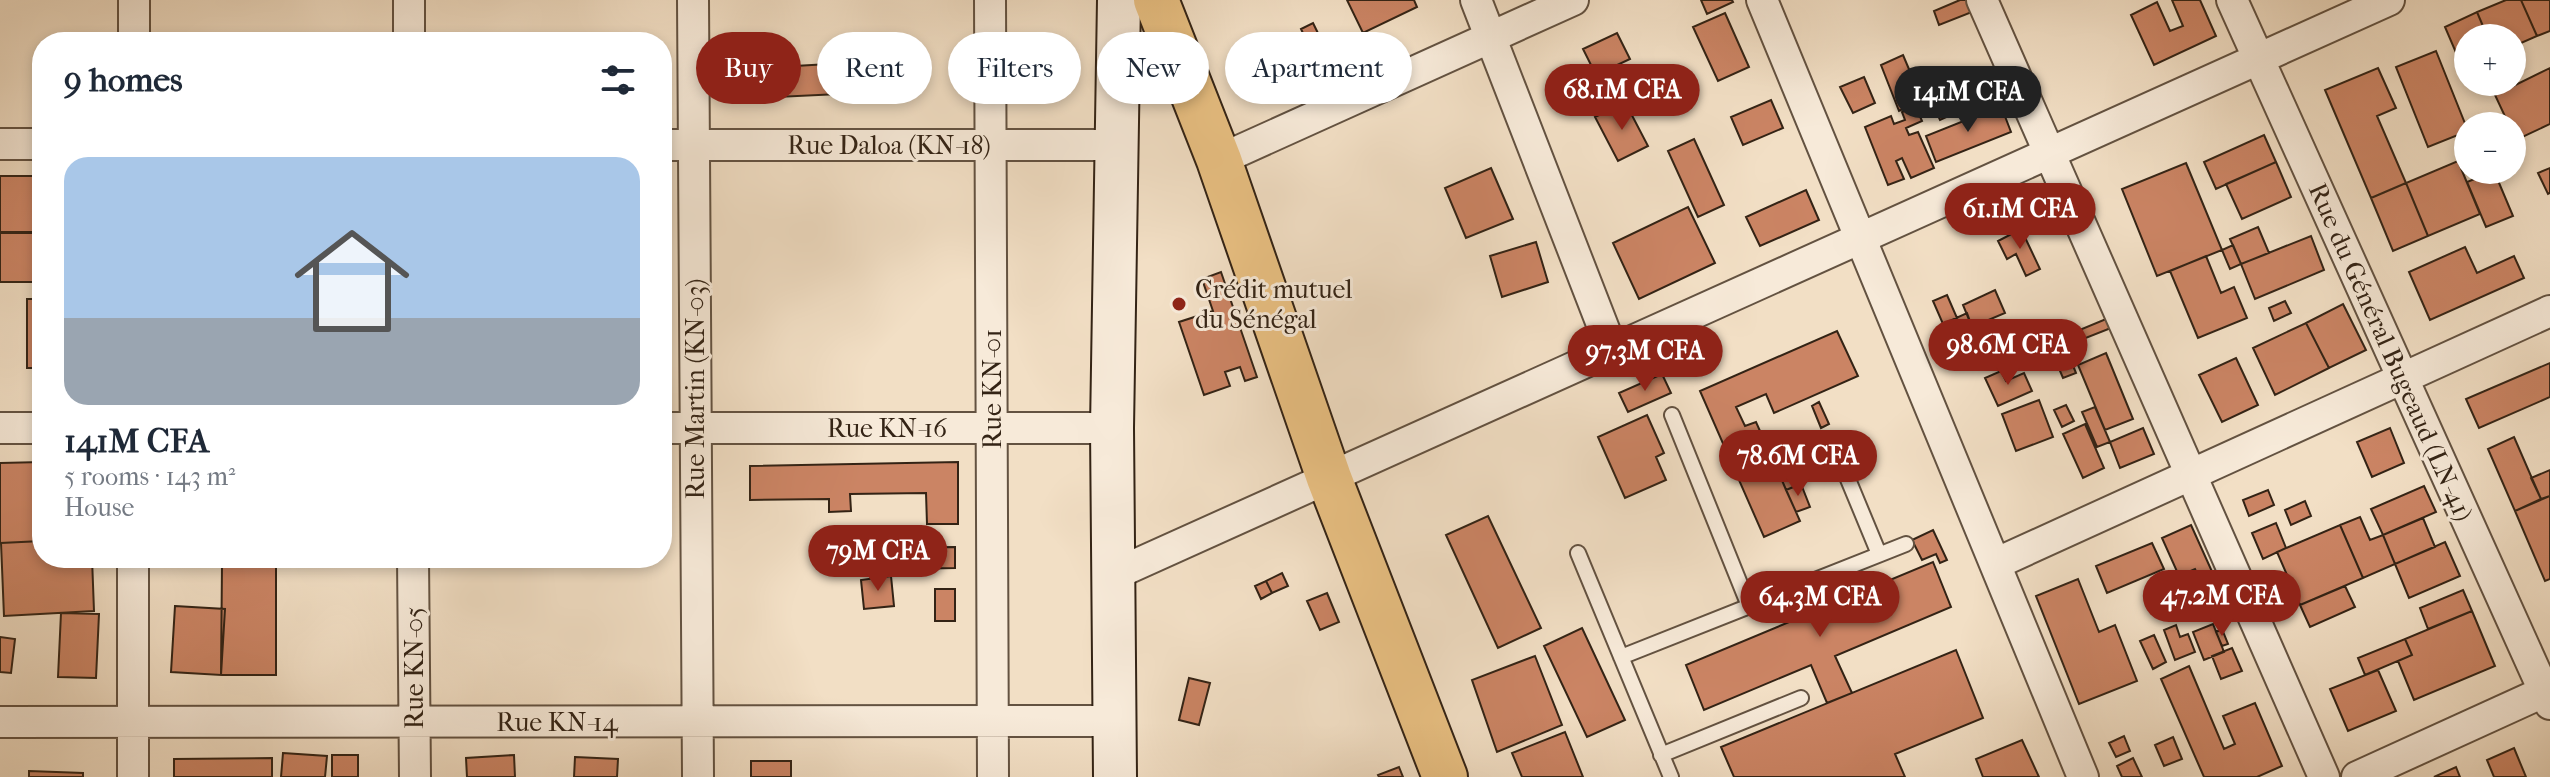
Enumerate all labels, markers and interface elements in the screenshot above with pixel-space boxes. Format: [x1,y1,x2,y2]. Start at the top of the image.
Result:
map controls [2454,24,2526,184]
button: + [2454,24,2526,96]
chip: Buy [696,32,801,104]
chip: Rent [817,32,932,104]
chip: Filters [948,32,1081,104]
chip: New [1097,32,1209,104]
chip: Apartment [1225,32,1412,104]
icon: filters [596,58,640,102]
text: 9 homes [64,60,183,100]
pin: 68.1M CFA [1530,64,1714,132]
pin: 141M CFA [1885,66,2051,134]
text: 68.1M CFA [1563,74,1681,105]
text: 141M CFA [1912,76,2024,107]
button: − [2454,112,2526,184]
street label: Rue Daloa (KN-18) [787,130,991,161]
street label: Rue du Général Bugeaud (LN-41) [2302,178,2479,526]
pin: 61.1M CFA [1928,183,2112,251]
text: 61.1M CFA [1963,193,2077,224]
icon: home [280,209,424,353]
place label: Crédit mutuel du Sénégal [1195,274,1353,335]
street label: Rue Martin (KN-03) [680,278,711,500]
marker: Crédit mutuel du Sénégal [1170,295,1188,313]
pin: 98.6M CFA [1916,319,2100,387]
pin: 97.3M CFA [1553,325,1737,393]
street label: Rue KN-01 [977,329,1008,449]
text: 98.6M CFA [1946,329,2070,360]
text: 97.3M CFA [1586,335,1704,366]
street label: Rue KN-16 [827,413,948,444]
text: 141M CFA [64,421,209,461]
pin: 78.6M CFA [1706,430,1890,498]
text: 78.6M CFA [1737,440,1859,471]
text: 5 rooms · 143 m² [64,461,235,492]
text: House [64,492,134,523]
pin: 79M CFA [804,525,952,593]
text: 79M CFA [826,535,930,566]
pin: 47.2M CFA [2130,570,2314,638]
pin: 64.3M CFA [1728,571,1912,639]
text: 47.2M CFA [2161,580,2283,611]
text: 64.3M CFA [1759,581,1881,612]
street label: Rue KN-05 [399,607,430,729]
street label: Rue KN-14 [496,707,618,738]

